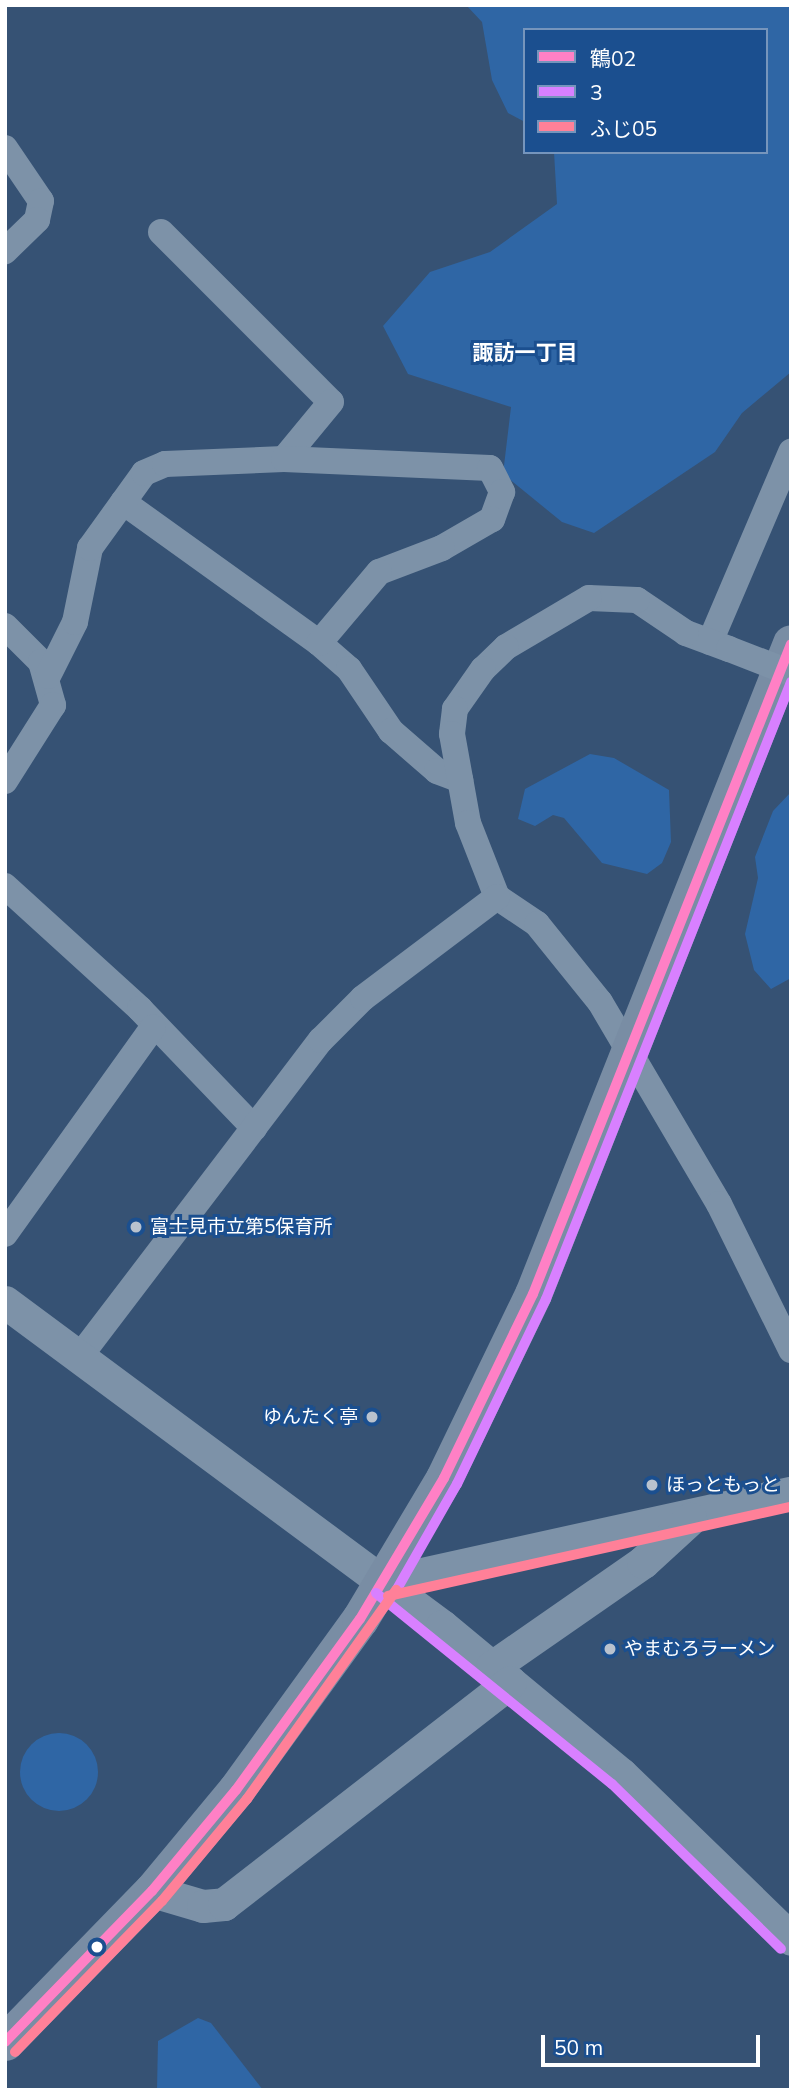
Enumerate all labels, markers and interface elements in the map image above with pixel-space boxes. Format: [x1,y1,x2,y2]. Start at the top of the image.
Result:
legend [523,28,768,154]
text: 鶴02 [590,45,636,71]
text: 3 [590,79,603,105]
text: ふじ05 [590,115,657,141]
district label: 諏訪一丁目 [473,339,577,365]
place label: 富士見市立第5保育所 [150,1216,332,1238]
marker: 富士見市立第5保育所 [128,1219,144,1235]
place label: ゆんたく亭 [263,1406,358,1428]
marker: ゆんたく亭 [364,1409,380,1425]
place label: ほっともっと [666,1474,780,1496]
marker: ほっともっと [644,1477,660,1493]
place label: やまむろラーメン [624,1638,776,1660]
marker: やまむろラーメン [602,1641,618,1657]
unlabelled marker [90,1940,104,1954]
scale bar [544,2022,763,2066]
text: 50 m [554,2034,603,2060]

